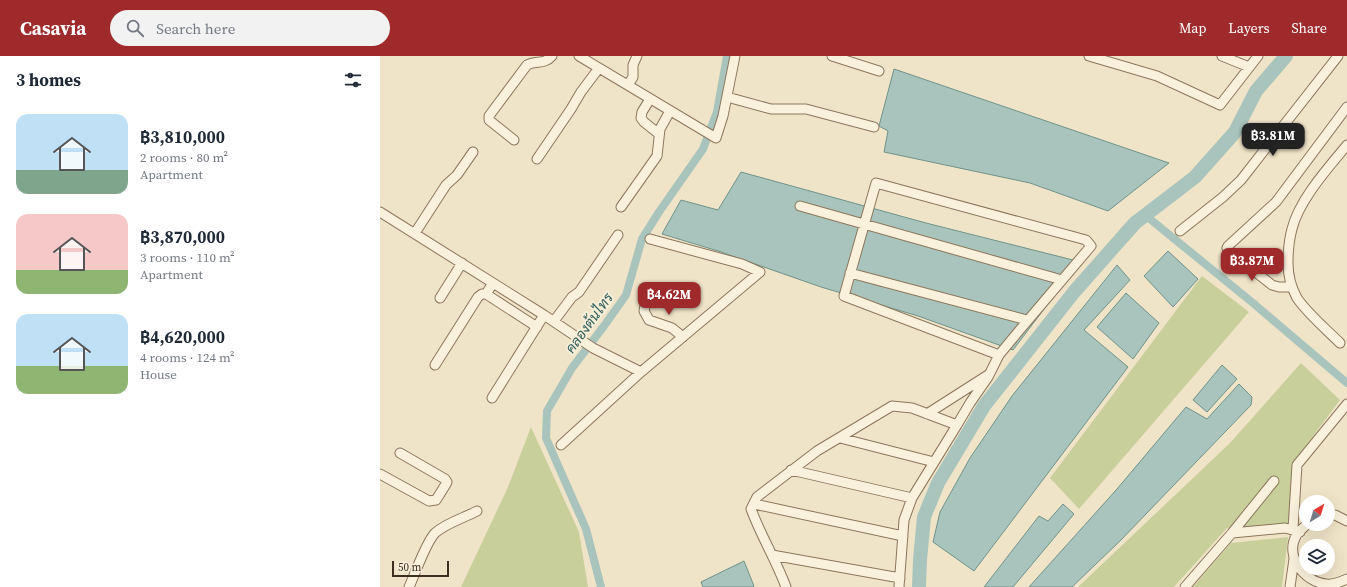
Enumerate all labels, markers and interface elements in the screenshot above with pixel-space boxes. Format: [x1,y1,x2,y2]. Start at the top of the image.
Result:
search box [110,10,390,46]
text: Casavia [20,15,86,41]
icon: search [124,17,146,39]
text: Search here [156,18,235,39]
text: Map [1179,18,1206,38]
text: Layers [1228,18,1270,38]
text: Share [1292,18,1327,38]
text: 3 homes [16,68,81,92]
icon: filters [342,69,364,91]
pin: ฿3.81M [1240,123,1306,157]
text: ฿3,810,000 [140,125,225,149]
text: ฿3.81M [1251,127,1295,144]
icon: home [48,130,96,178]
text: 2 rooms · 80 m² [140,149,228,166]
text: Apartment [140,166,203,183]
text: ฿3,870,000 [140,225,225,249]
icon: home [48,230,96,278]
pin: ฿3.87M [1219,248,1285,282]
text: 3 rooms · 110 m² [140,249,235,266]
text: ฿3.87M [1230,252,1274,269]
text: Apartment [140,266,203,283]
pin: ฿4.62M [636,282,702,316]
text: ฿4.62M [647,286,691,303]
water label: คลองต้นไทร [560,288,618,357]
text: ฿4,620,000 [140,325,225,349]
icon: home [48,330,96,378]
text: 4 rooms · 124 m² [140,349,235,366]
text: House [140,366,177,383]
north arrow [1299,495,1335,531]
map controls [1299,495,1335,575]
button: layers [1299,539,1335,575]
scale bar [392,559,449,578]
text: 50 m [398,560,421,575]

